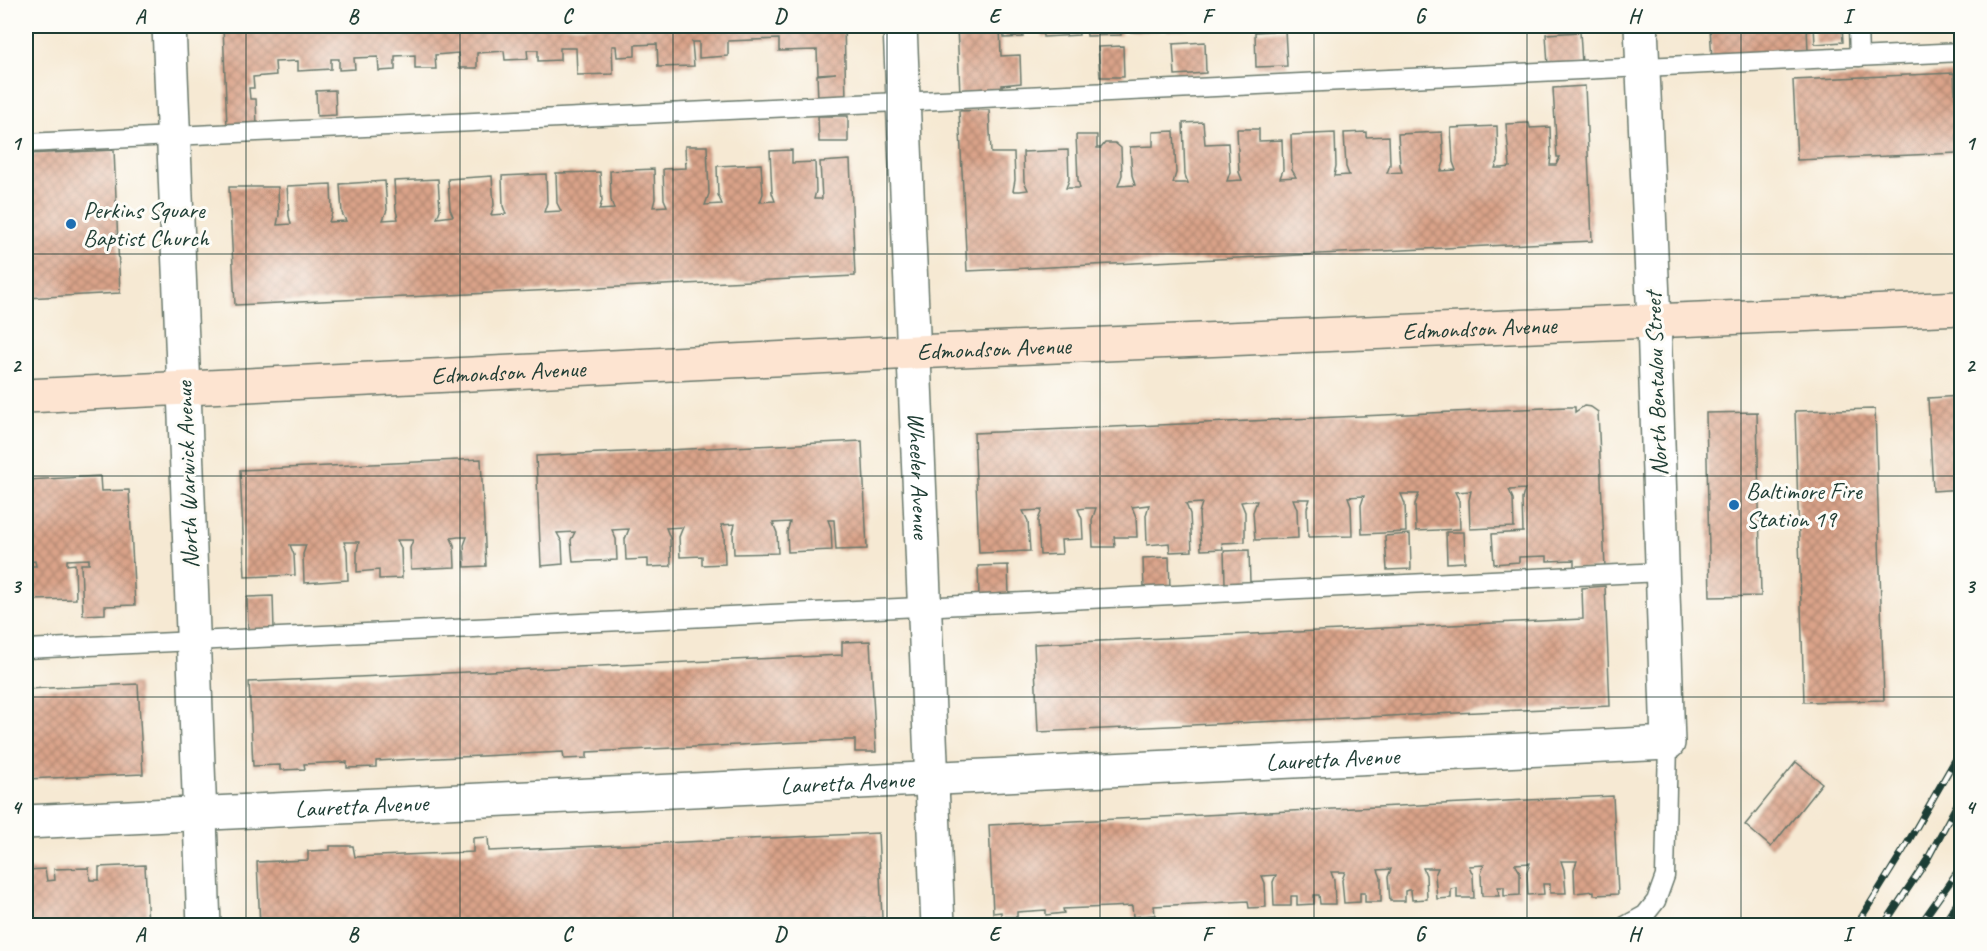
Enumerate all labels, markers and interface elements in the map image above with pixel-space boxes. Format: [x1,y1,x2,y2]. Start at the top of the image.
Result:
text: A [135,4,147,29]
text: B [348,4,360,29]
text: C [562,4,574,29]
text: D [774,4,788,29]
text: E [989,4,1003,29]
text: F [1202,4,1216,29]
text: G [1415,4,1428,29]
text: H [1628,4,1643,29]
text: I [1843,4,1856,29]
text: 1 [12,131,23,156]
text: 1 [1966,131,1977,156]
place label: Perkins Square Baptist Church [83,195,210,253]
marker: Perkins Square Baptist Church [64,217,78,231]
street label: North Bentalou Street [1638,288,1674,477]
street label: Edmondson Avenue [1402,310,1559,346]
street label: Edmondson Avenue [916,330,1074,367]
text: 2 [12,353,23,378]
street label: Edmondson Avenue [431,353,588,391]
text: 2 [1966,353,1977,378]
street label: North Warwick Avenue [169,379,205,569]
street label: Wheeler Avenue [901,412,937,542]
place label: Baltimore Fire Station 19 [1746,476,1864,534]
marker: Baltimore Fire Station 19 [1727,498,1741,512]
text: 3 [12,574,23,599]
text: 3 [1966,574,1977,599]
street label: Lauretta Avenue [1265,741,1402,777]
street label: Lauretta Avenue [780,764,917,801]
street label: Lauretta Avenue [294,788,431,824]
text: 4 [12,795,24,820]
text: 4 [1966,795,1978,820]
text: A [135,922,147,947]
text: B [348,922,360,947]
text: C [562,922,574,947]
text: D [774,922,788,947]
text: E [989,922,1003,947]
text: F [1202,922,1216,947]
text: G [1415,922,1428,947]
text: H [1628,922,1643,947]
text: I [1843,922,1856,947]

